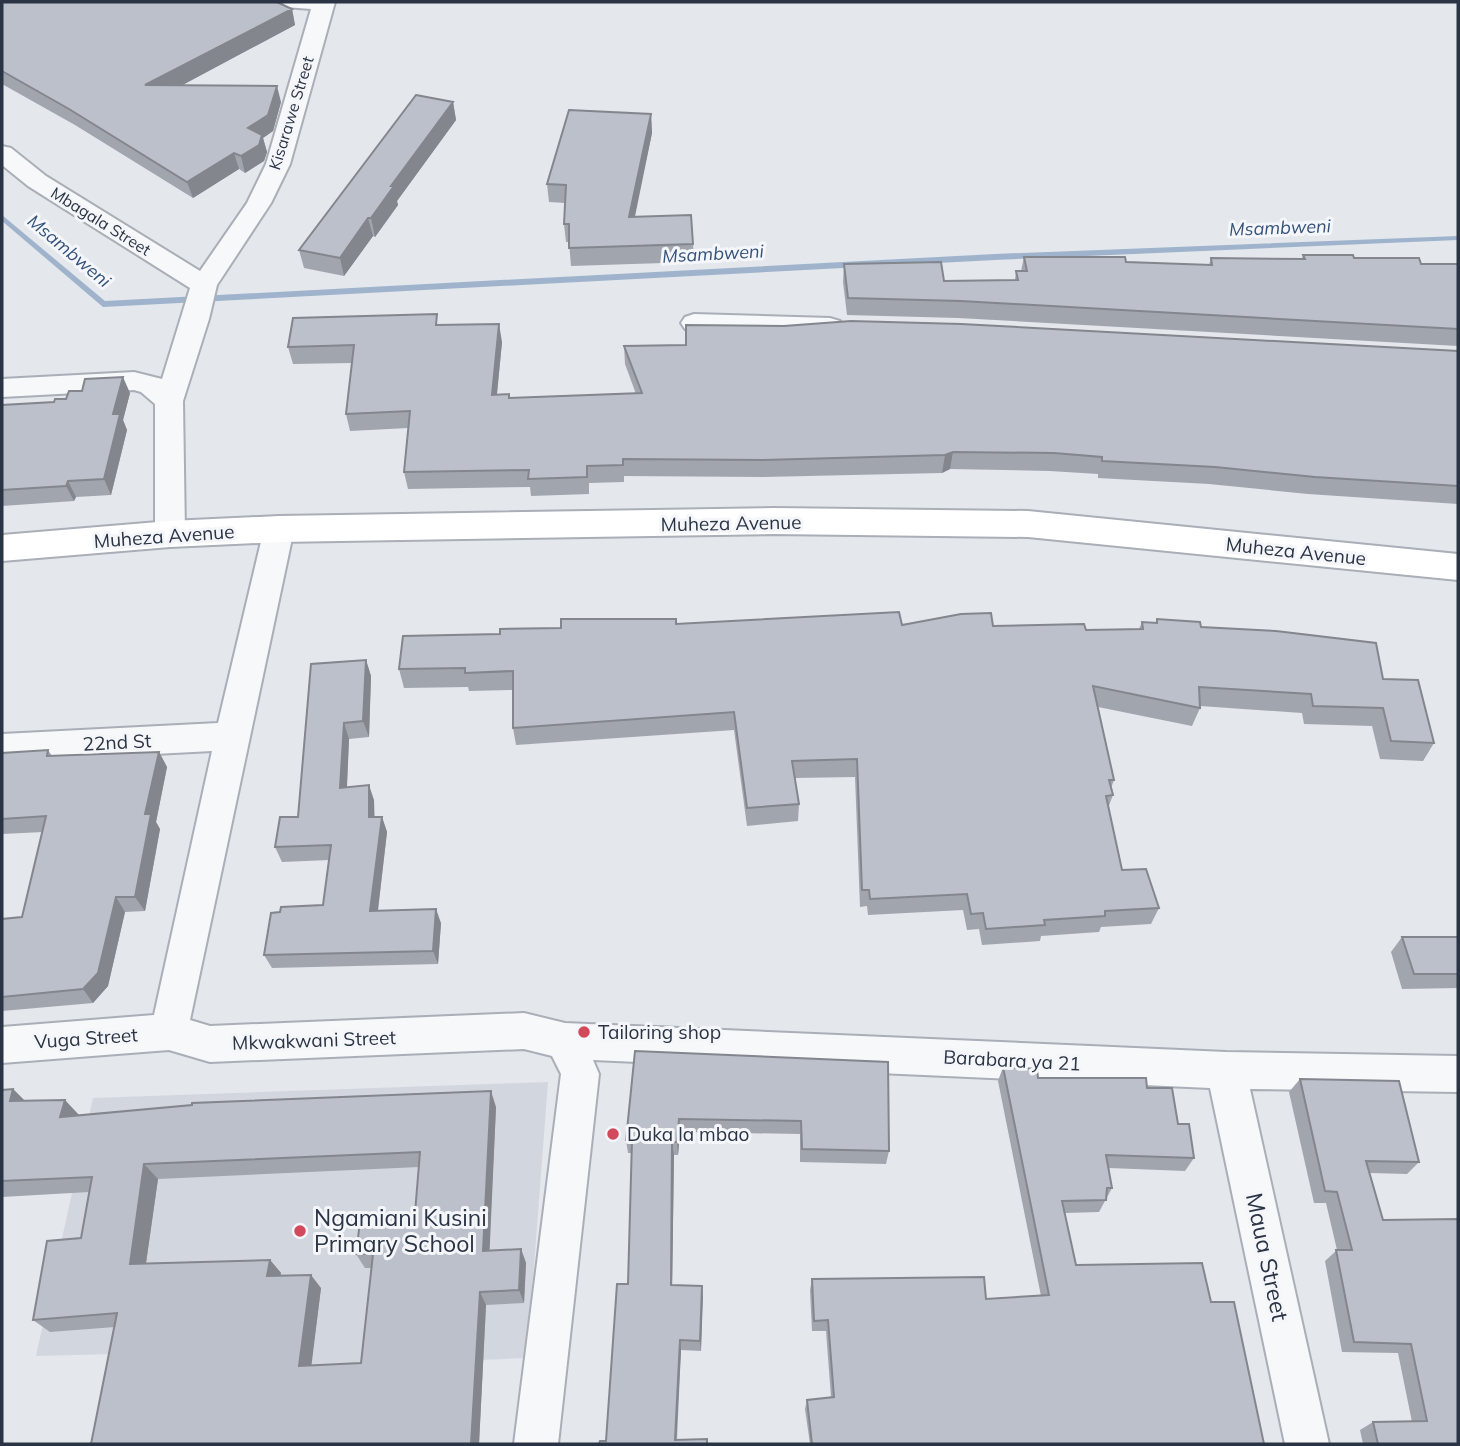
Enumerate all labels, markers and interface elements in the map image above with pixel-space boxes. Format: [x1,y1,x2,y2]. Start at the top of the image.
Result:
street label: Kisarawe Street [264,53,318,172]
street label: Mbagala Street [47,182,155,260]
water label: Msambweni [23,209,116,293]
water label: Msambweni [1229,214,1332,241]
water label: Msambweni [662,239,765,268]
street label: Muheza Avenue [660,510,802,536]
street label: Muheza Avenue [93,519,235,553]
street label: Muheza Avenue [1225,532,1367,570]
street label: 22nd St [82,728,152,756]
place label: Tailoring shop [598,1020,721,1044]
street label: Vuga Street [33,1022,139,1054]
marker: Tailoring shop [576,1024,592,1040]
street label: Mkwakwani Street [232,1025,397,1055]
street label: Barabara ya 21 [943,1044,1081,1076]
place label: Duka la mbao [627,1122,749,1146]
marker: Duka la mbao [605,1126,621,1142]
street label: Maua Street [1240,1190,1295,1324]
place label: Ngamiani Kusini Primary School [314,1203,487,1258]
marker: Ngamiani Kusini Primary School [292,1223,308,1239]

